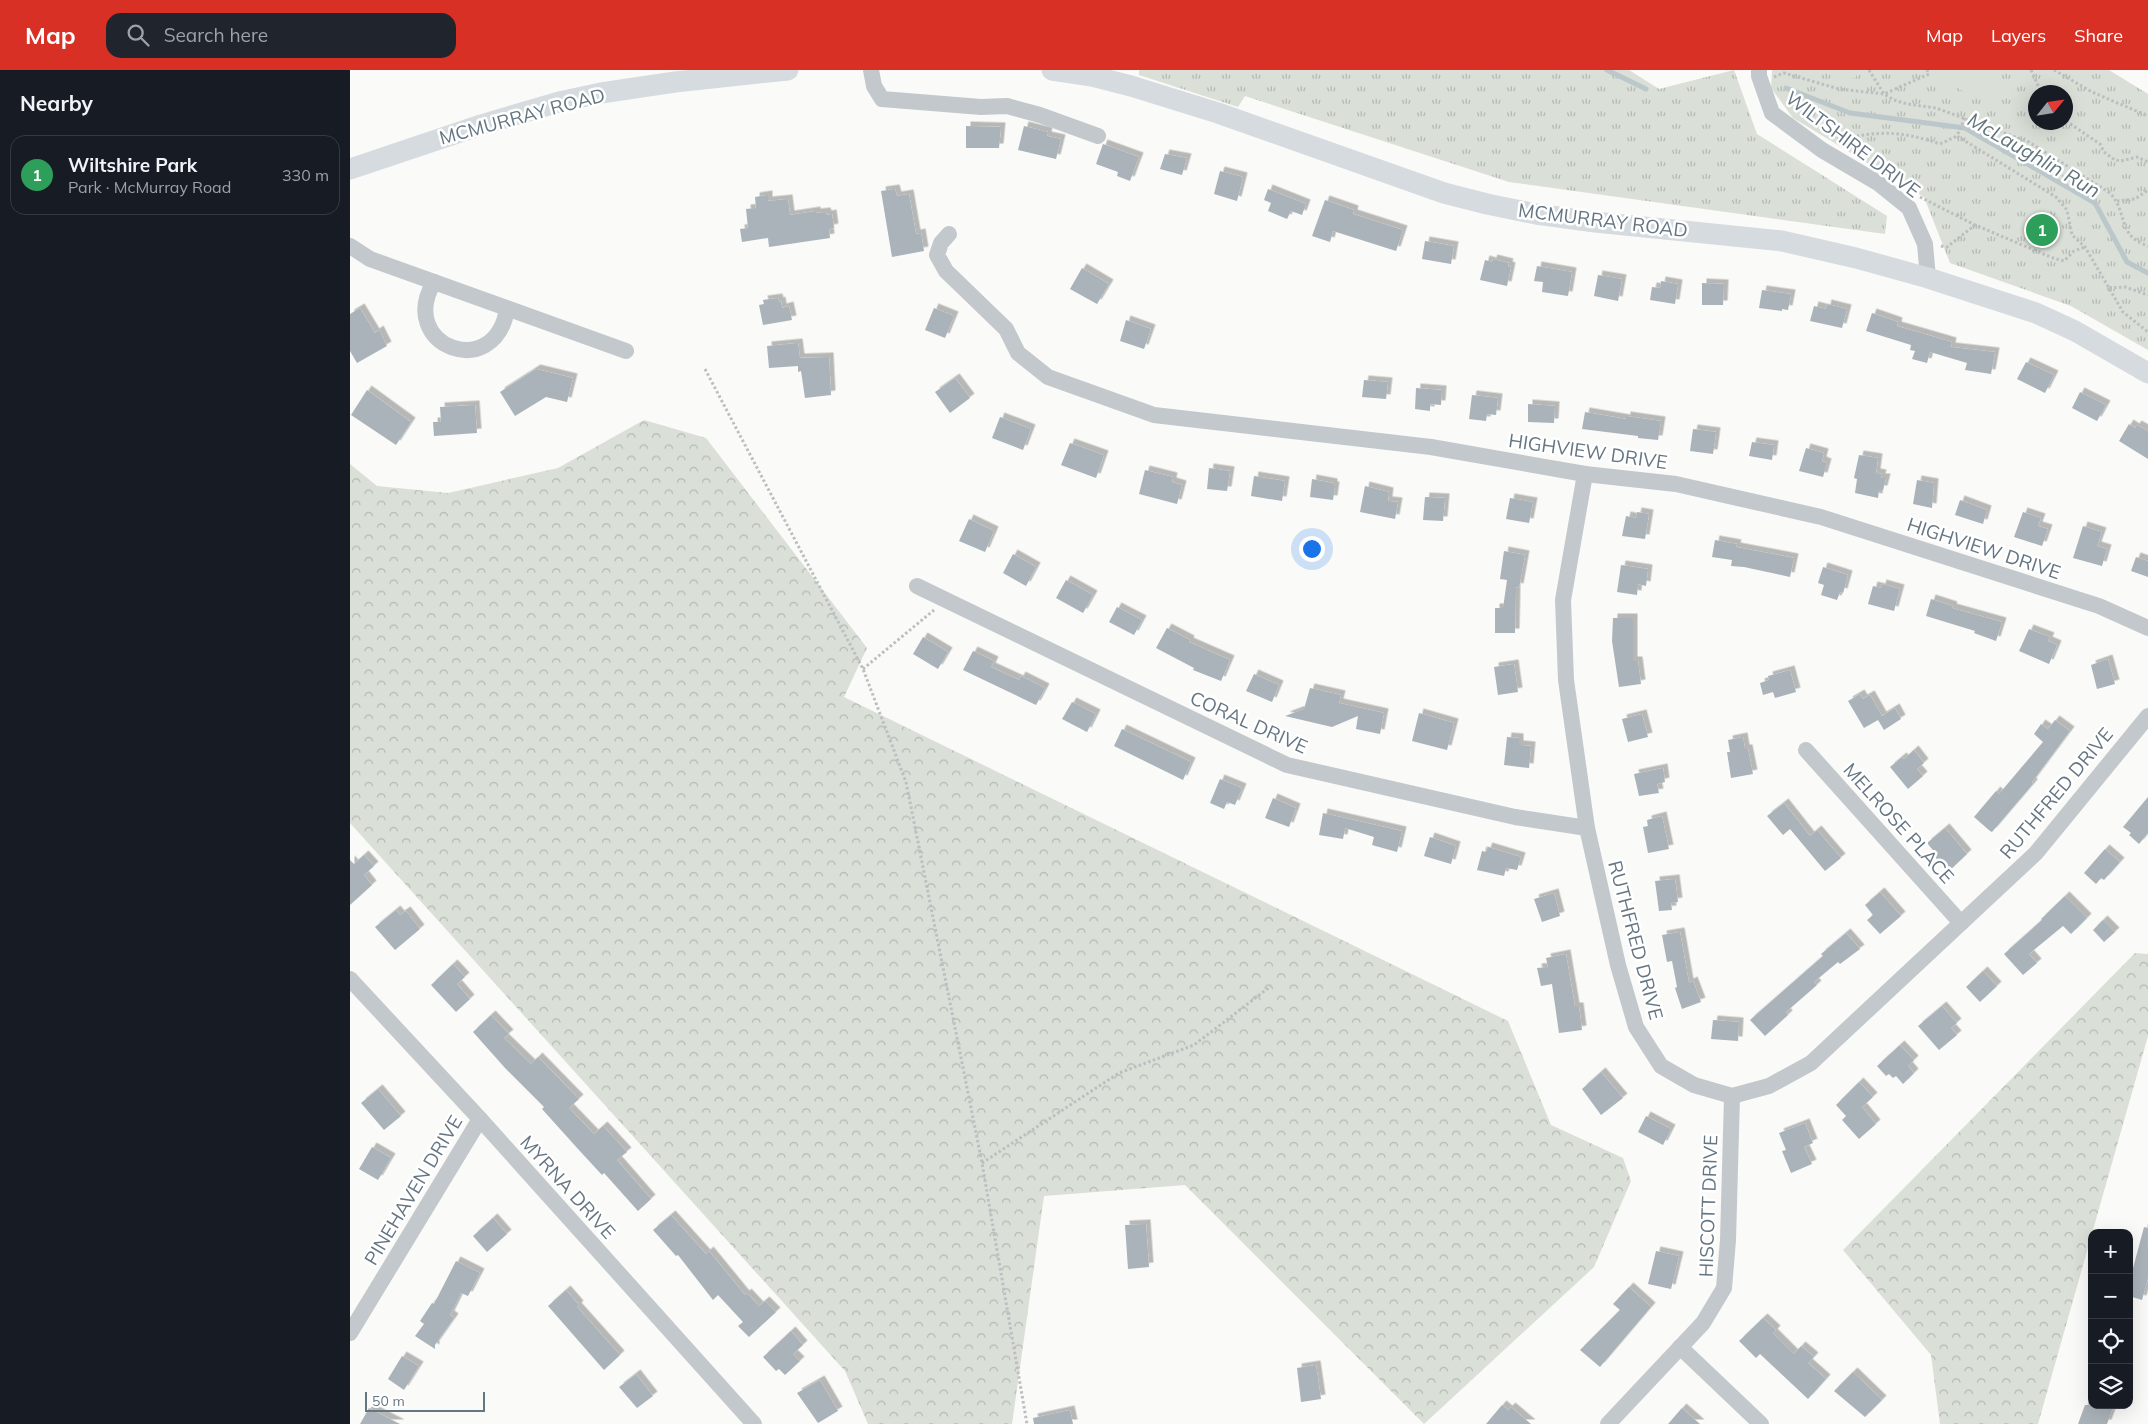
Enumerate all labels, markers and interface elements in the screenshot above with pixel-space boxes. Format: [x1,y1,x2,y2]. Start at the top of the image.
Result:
search box [106,13,456,58]
text: Map [25,20,76,50]
icon: search [124,21,152,49]
text: Search here [164,23,268,47]
text: Map [1926,24,1963,47]
text: Layers [1991,24,2046,47]
text: Share [2074,24,2123,47]
street label: MCMURRAY ROAD [437,82,607,150]
north arrow [2028,85,2073,130]
street label: WILTSHIRE DRIVE [1781,86,1925,202]
text: Nearby [20,90,93,116]
water label: McLaughlin Run [1964,107,2105,203]
text: Wiltshire Park [68,153,197,177]
text: 1 [32,165,42,185]
text: 330 m [282,165,329,185]
text: Park · McMurray Road [68,177,231,197]
street label: MCMURRAY ROAD [1517,198,1689,242]
pin: 1 [2026,211,2058,249]
street label: HIGHVIEW DRIVE [1507,428,1669,474]
street label: HIGHVIEW DRIVE [1904,512,2064,584]
your location [1299,536,1325,562]
street label: CORAL DRIVE [1186,685,1312,759]
street label: RUTHFRED DRIVE [1994,723,2118,863]
street label: MELROSE PLACE [1839,758,1959,888]
street label: RUTHFRED DRIVE [1603,858,1669,1022]
street label: PINEHAVEN DRIVE [359,1111,467,1269]
street label: MYRNA DRIVE [515,1130,621,1244]
street label: HISCOTT DRIVE [1694,1134,1722,1278]
map controls [2088,1229,2133,1409]
button: + [2088,1229,2133,1274]
button: − [2088,1274,2133,1319]
button: locate [2088,1319,2133,1364]
button: layers [2088,1364,2133,1409]
scale bar [365,1389,485,1412]
text: 50 m [372,1392,405,1410]

